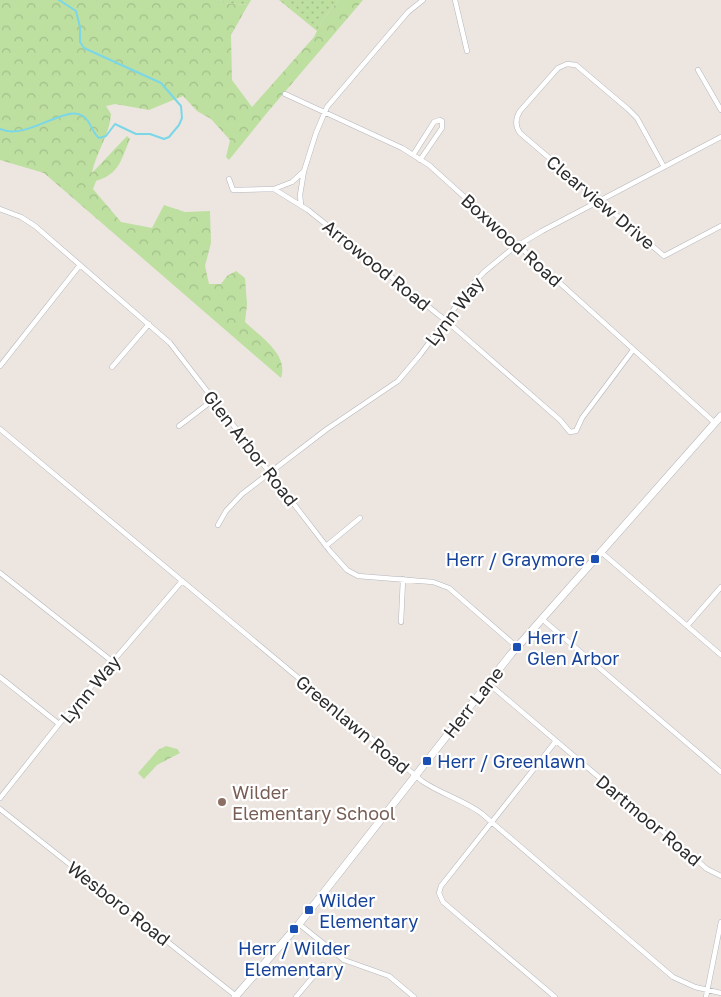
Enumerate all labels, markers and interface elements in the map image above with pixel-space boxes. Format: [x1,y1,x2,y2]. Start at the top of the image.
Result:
street label: Clearview Drive [542,150,660,254]
street label: Boxwood Road [457,189,567,291]
street label: Arrowood Road [319,215,435,315]
street label: Lynn Way [420,272,488,350]
street label: Glen Arbor Road [199,386,303,510]
place label: Herr / Graymore [446,548,585,570]
marker: Herr / Graymore [589,553,601,565]
place label: Herr / Glen Arbor [527,626,619,669]
marker: Herr / Glen Arbor [511,641,523,653]
street label: Lynn Way [55,651,125,727]
street label: Herr Lane [438,662,508,742]
street label: Greenlawn Road [292,670,414,778]
place label: Herr / Greenlawn [437,750,586,772]
marker: Herr / Greenlawn [421,755,433,767]
street label: Dartmoor Road [592,770,706,870]
place label: Wilder Elementary School [232,781,396,824]
marker: Wilder Elementary School [216,796,228,808]
street label: Wesboro Road [63,856,175,950]
place label: Wilder Elementary [319,889,418,932]
marker: Wilder Elementary [303,904,315,916]
marker: Herr / Wilder Elementary [288,923,300,935]
place label: Herr / Wilder Elementary [238,937,350,980]

